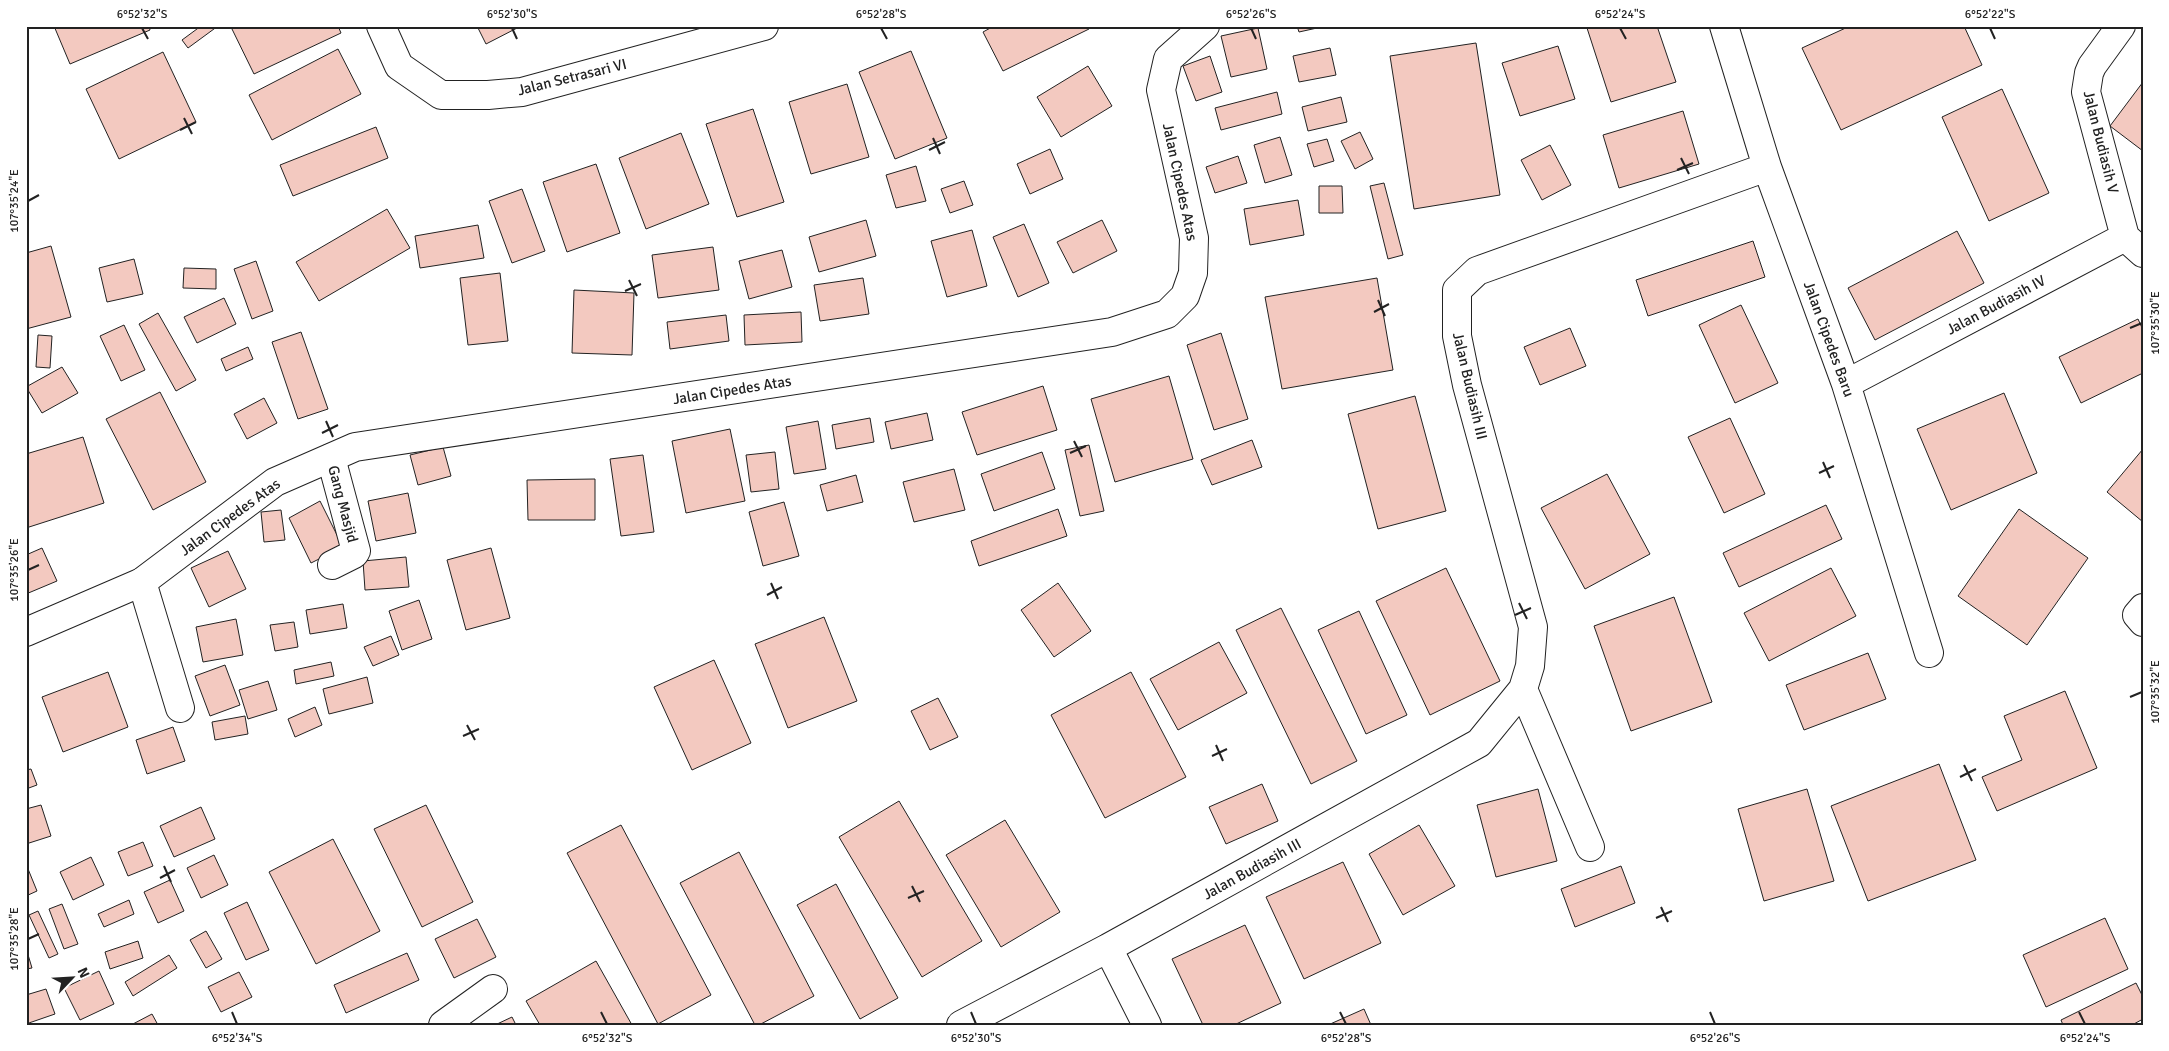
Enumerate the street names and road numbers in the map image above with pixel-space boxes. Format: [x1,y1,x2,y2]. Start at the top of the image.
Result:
street label: Jalan Setrasari VI [516,55,628,99]
street label: Jalan Budiasih V [2080,89,2123,196]
street label: Jalan Cipedes Atas [1159,122,1201,243]
street label: Jalan Budiasih IV [1943,271,2049,339]
street label: Jalan Cipedes Baru [1800,279,1858,399]
street label: Jalan Budiasih III [1449,331,1491,441]
street label: Jalan Cipedes Atas [671,372,793,408]
street label: Gang Masjid [324,463,362,545]
street label: Jalan Cipedes Atas [176,474,284,559]
street label: Jalan Budiasih III [1200,835,1304,903]

